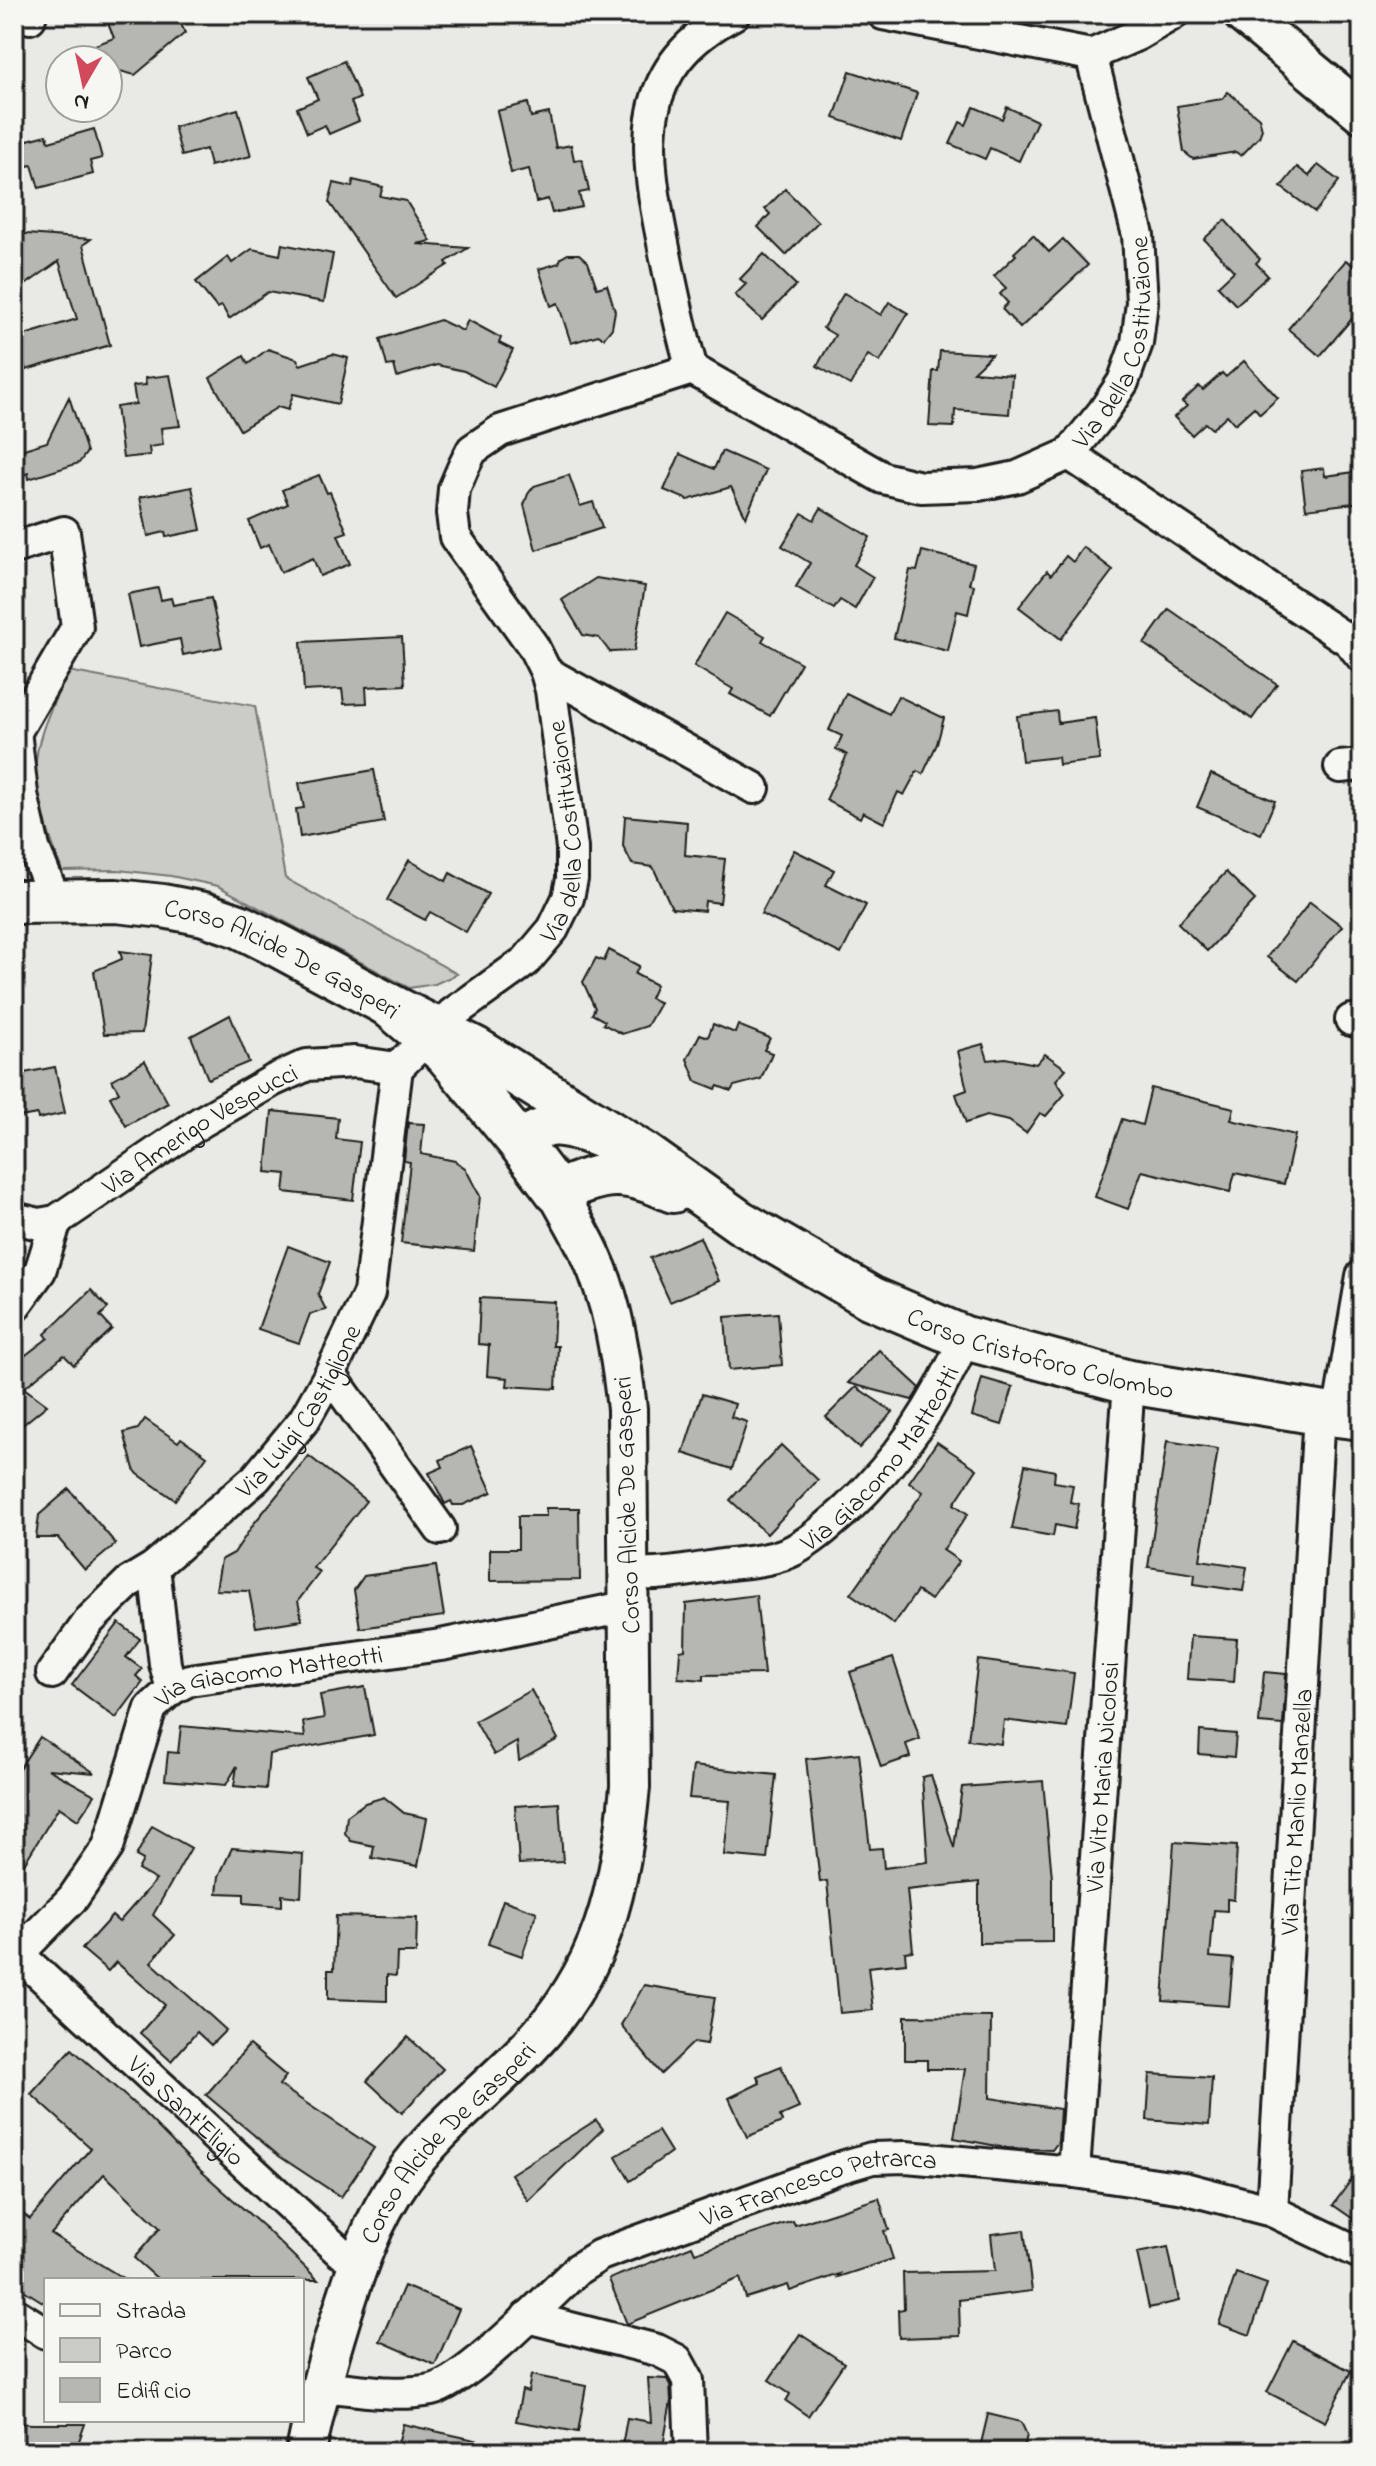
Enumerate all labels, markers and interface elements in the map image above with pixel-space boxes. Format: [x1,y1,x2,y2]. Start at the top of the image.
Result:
north arrow [44,44,124,124]
text: N [71,84,91,118]
street label: Via della Costituzione [1064,235,1164,459]
street label: Via della Costituzione [532,718,594,954]
street label: Corso Alcide De Gasperi [160,891,408,1030]
street label: Via Amerigo Vespucci [94,1056,305,1207]
street label: Corso Cristoforo Colombo [900,1299,1176,1411]
street label: Via Luigi Castiglione [228,1319,373,1510]
street label: Via Giacomo Matteotti [793,1360,971,1563]
street label: Corso Alcide De Gasperi [606,1375,652,1634]
street label: Via Giacomo Matteotti [146,1637,386,1719]
street label: Via Vito Maria Nicolosi [1077,1660,1131,1895]
street label: Via Tito Manlio Manzella [1272,1687,1325,1937]
street label: Corso Alcide De Gasperi [353,2034,546,2251]
street label: Via Sant'Eligio [117,2047,252,2177]
street label: Via Francesco Petrarca [695,2141,938,2239]
legend [44,2278,304,2422]
text: Strada [116,2295,186,2330]
text: Parco [116,2335,172,2370]
text: Edificio [116,2375,191,2410]

